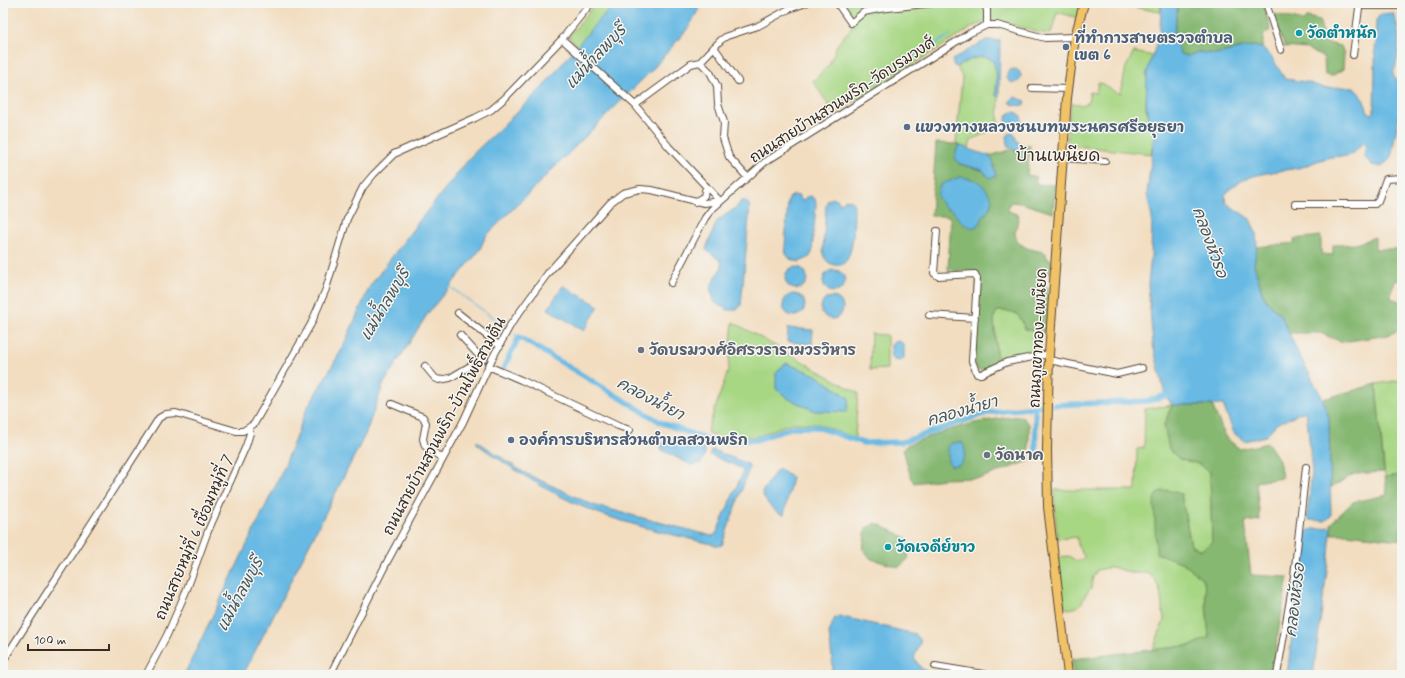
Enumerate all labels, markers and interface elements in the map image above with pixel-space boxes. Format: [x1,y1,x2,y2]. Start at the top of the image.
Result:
water label: แม่น้ำลพบุรี [557,14,634,94]
place label: วัดตำหนัก [1307,23,1377,44]
place label: ที่ทำการสายตรวจตำบล เขต 6 [1074,24,1233,66]
marker: วัดตำหนัก [1294,28,1304,38]
street label: ถนนสายบ้านสวนพริก-วัดบรมวงศ์ [746,32,940,168]
marker: ที่ทำการสายตรวจตำบล เขต 6 [1061,42,1071,52]
place label: แขวงทางหลวงชนบทพระนครศรีอยุธยา [915,117,1184,138]
marker: แขวงทางหลวงชนบทพระนครศรีอยุธยา [902,122,912,132]
district label: บ้านเพนียด [1016,145,1100,167]
water label: คลองหัวรอ [1187,204,1233,282]
water label: แม่น้ำลพบุรี [351,259,418,345]
street label: ถนนภูเขาทอง-เพนียด [1025,268,1053,409]
street label: ถนนสายบ้านสวนพริก-บ้านโพธิ์สามต้น [374,311,511,539]
place label: วัดบรมวงศ์อิศรวรารามวรวิหาร [649,340,857,361]
marker: วัดบรมวงศ์อิศรวรารามวรวิหาร [636,345,646,355]
water label: คลองน้ำยา [613,369,691,426]
water label: คลองน้ำยา [923,386,1001,432]
place label: องค์การบริหารส่วนตำบลสวนพริก [519,430,748,451]
marker: องค์การบริหารส่วนตำบลสวนพริก [506,435,516,445]
place label: วัดนาค [995,446,1044,466]
street label: ถนนสายหมู่ที่ 6 เชื่อมหมู่ที่ 7 [146,450,239,623]
marker: วัดนาค [982,450,992,460]
place label: วัดเจดีย์ขาว [896,537,975,558]
marker: วัดเจดีย์ขาว [883,542,893,552]
water label: แม่น้ำลพบุรี [208,549,271,636]
water label: คลองหัวรอ [1281,561,1311,638]
scale bar [28,626,109,652]
text: 100 m [34,633,66,649]

